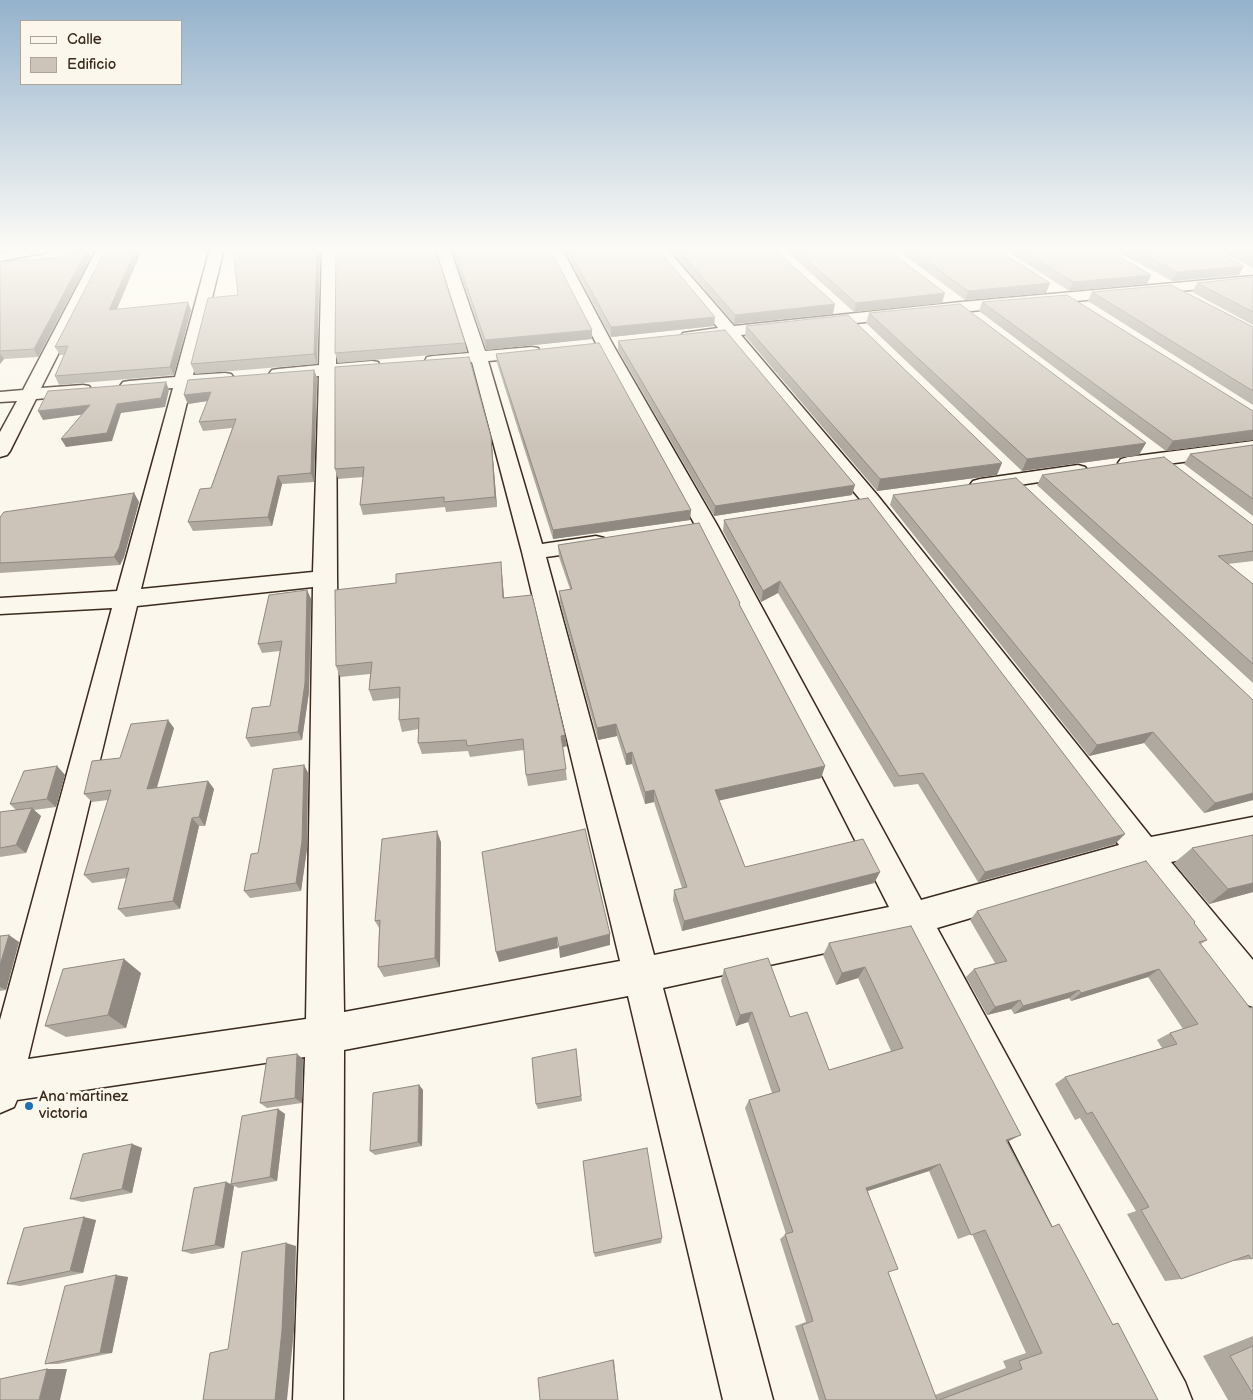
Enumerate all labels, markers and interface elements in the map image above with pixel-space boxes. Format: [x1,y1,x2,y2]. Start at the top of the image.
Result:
legend [20,20,182,85]
text: Calle [67,30,102,49]
text: Edificio [67,55,116,74]
place label: Ana martinez victoria [39,1088,128,1123]
marker: Ana martinez victoria [23,1100,35,1112]

